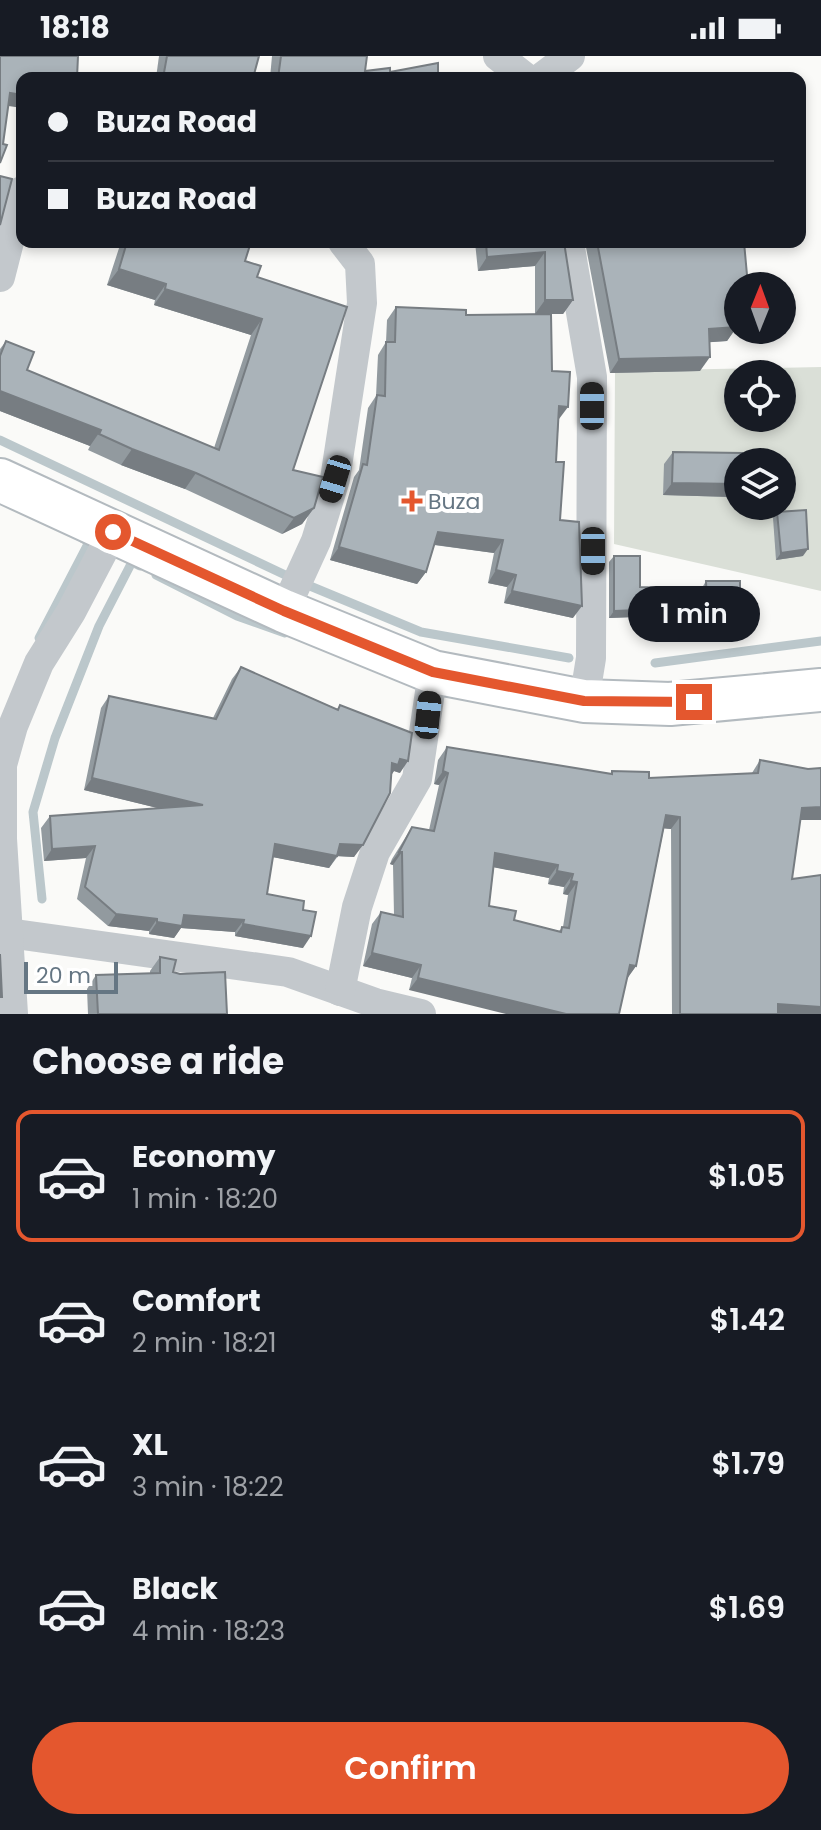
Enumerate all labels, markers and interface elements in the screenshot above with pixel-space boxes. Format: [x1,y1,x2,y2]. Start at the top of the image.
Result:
text: 18:18 [40,6,110,49]
text: Buza Road [96,100,257,143]
text: Buza Road [96,177,257,220]
north arrow [724,272,796,344]
map controls [724,272,796,520]
button: locate [724,360,796,432]
car [580,382,604,430]
button: layers [724,448,796,520]
car [317,453,353,505]
place label: Buza [428,486,480,517]
marker: Buza [403,492,421,510]
route start [95,514,131,550]
car [581,527,605,575]
callout: 1 min [628,586,760,642]
text: 1 min [660,596,728,632]
route end [676,684,712,720]
car [414,690,442,740]
scale bar [24,958,118,994]
text: 20 m [36,960,91,991]
text: Choose a ride [32,1036,284,1087]
text: Economy [132,1135,276,1178]
icon: car [36,1140,108,1212]
text: $1.05 [708,1154,785,1197]
text: 1 min · 18:20 [132,1181,278,1217]
text: Comfort [132,1279,261,1322]
icon: car [36,1284,108,1356]
text: $1.42 [710,1298,785,1341]
text: 2 min · 18:21 [132,1325,277,1361]
text: XL [132,1423,168,1466]
icon: car [36,1428,108,1500]
text: $1.79 [712,1442,785,1485]
text: 3 min · 18:22 [132,1469,284,1505]
text: Black [132,1567,218,1610]
icon: car [36,1572,108,1644]
text: $1.69 [709,1586,785,1629]
text: 4 min · 18:23 [132,1613,285,1649]
button: Confirm [32,1722,789,1814]

